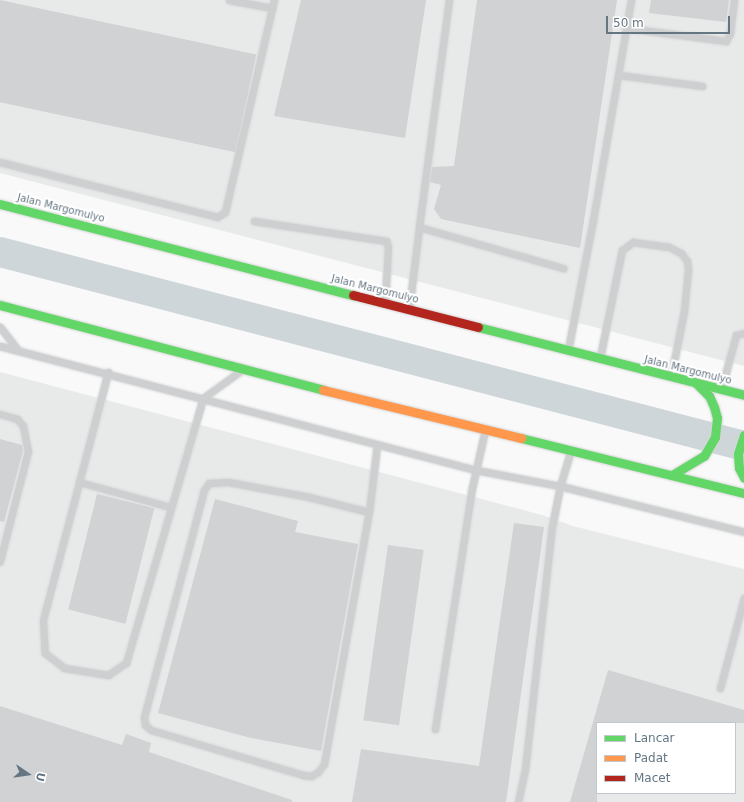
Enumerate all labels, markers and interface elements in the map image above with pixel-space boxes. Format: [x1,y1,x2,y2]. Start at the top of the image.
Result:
scale bar [608,8,732,34]
text: 50 m [613,16,644,30]
street label: Jalan Margomulyo [16,191,106,225]
street label: Jalan Margomulyo [330,272,420,306]
street label: Jalan Margomulyo [643,353,733,387]
legend [596,722,736,794]
text: Lancar [634,731,675,745]
text: Padat [634,751,668,765]
north arrow [8,754,48,794]
text: U [33,771,48,783]
text: Macet [634,771,670,785]

